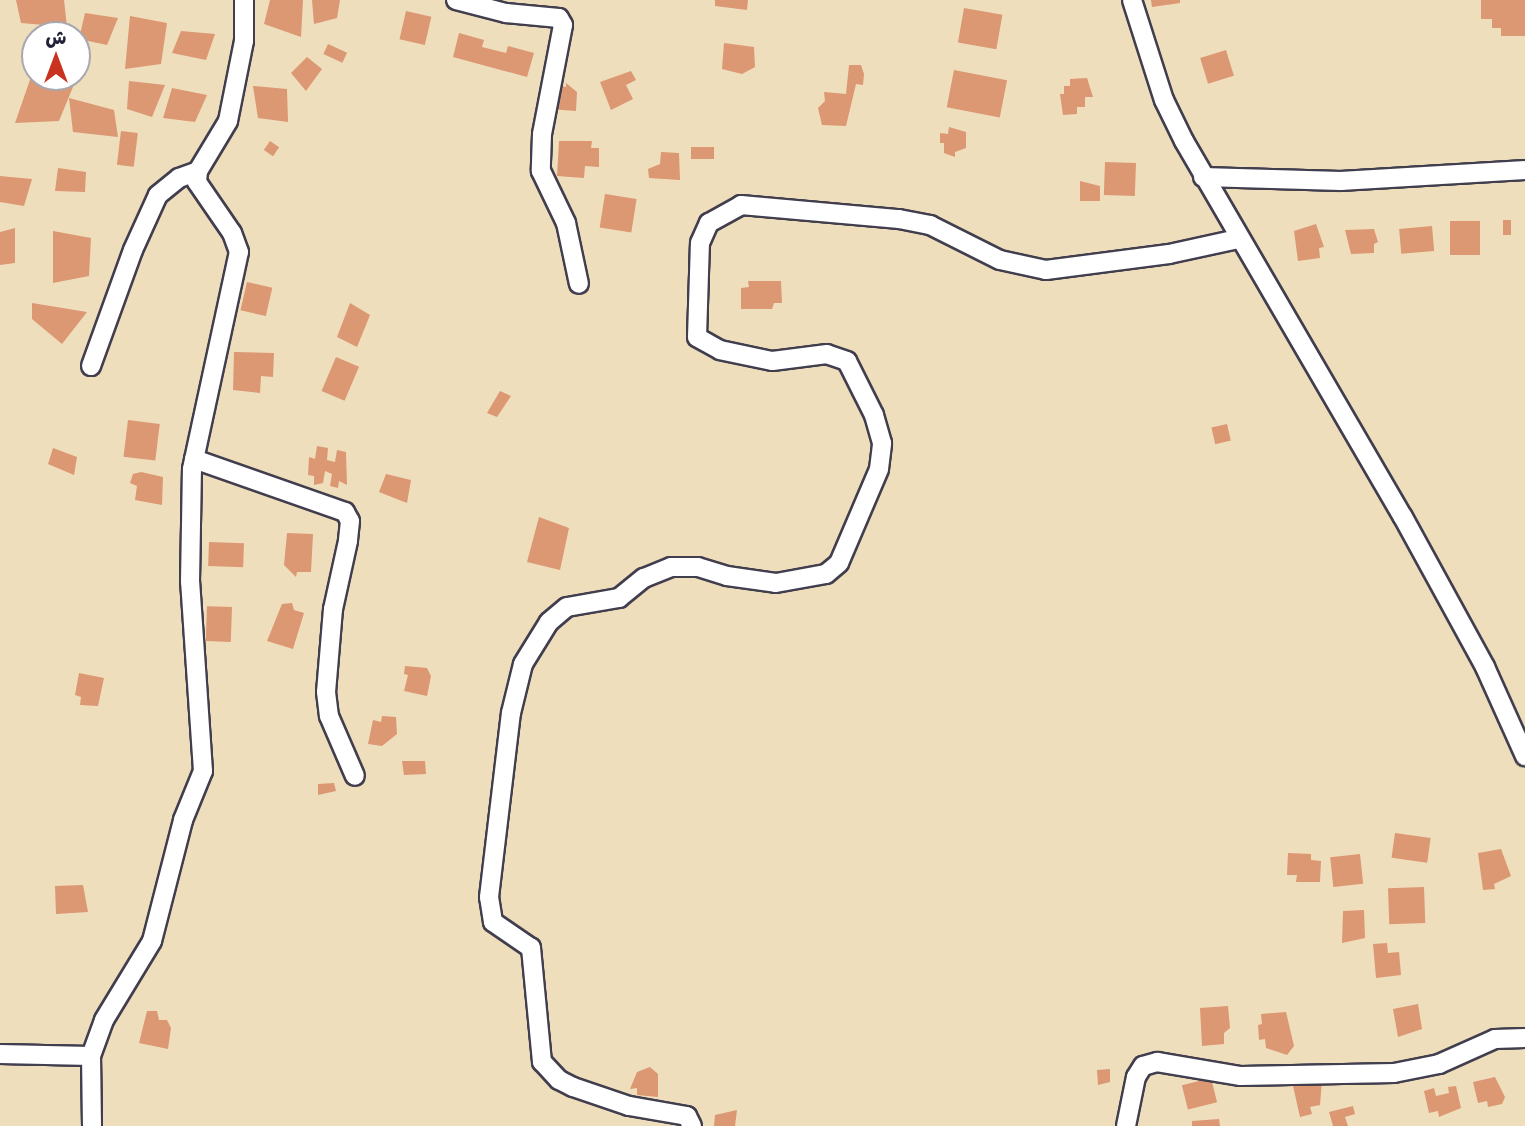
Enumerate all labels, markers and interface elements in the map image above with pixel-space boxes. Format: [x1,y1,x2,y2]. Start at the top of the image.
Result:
north arrow [21,21,91,91]
text: ش [46,24,66,50]

